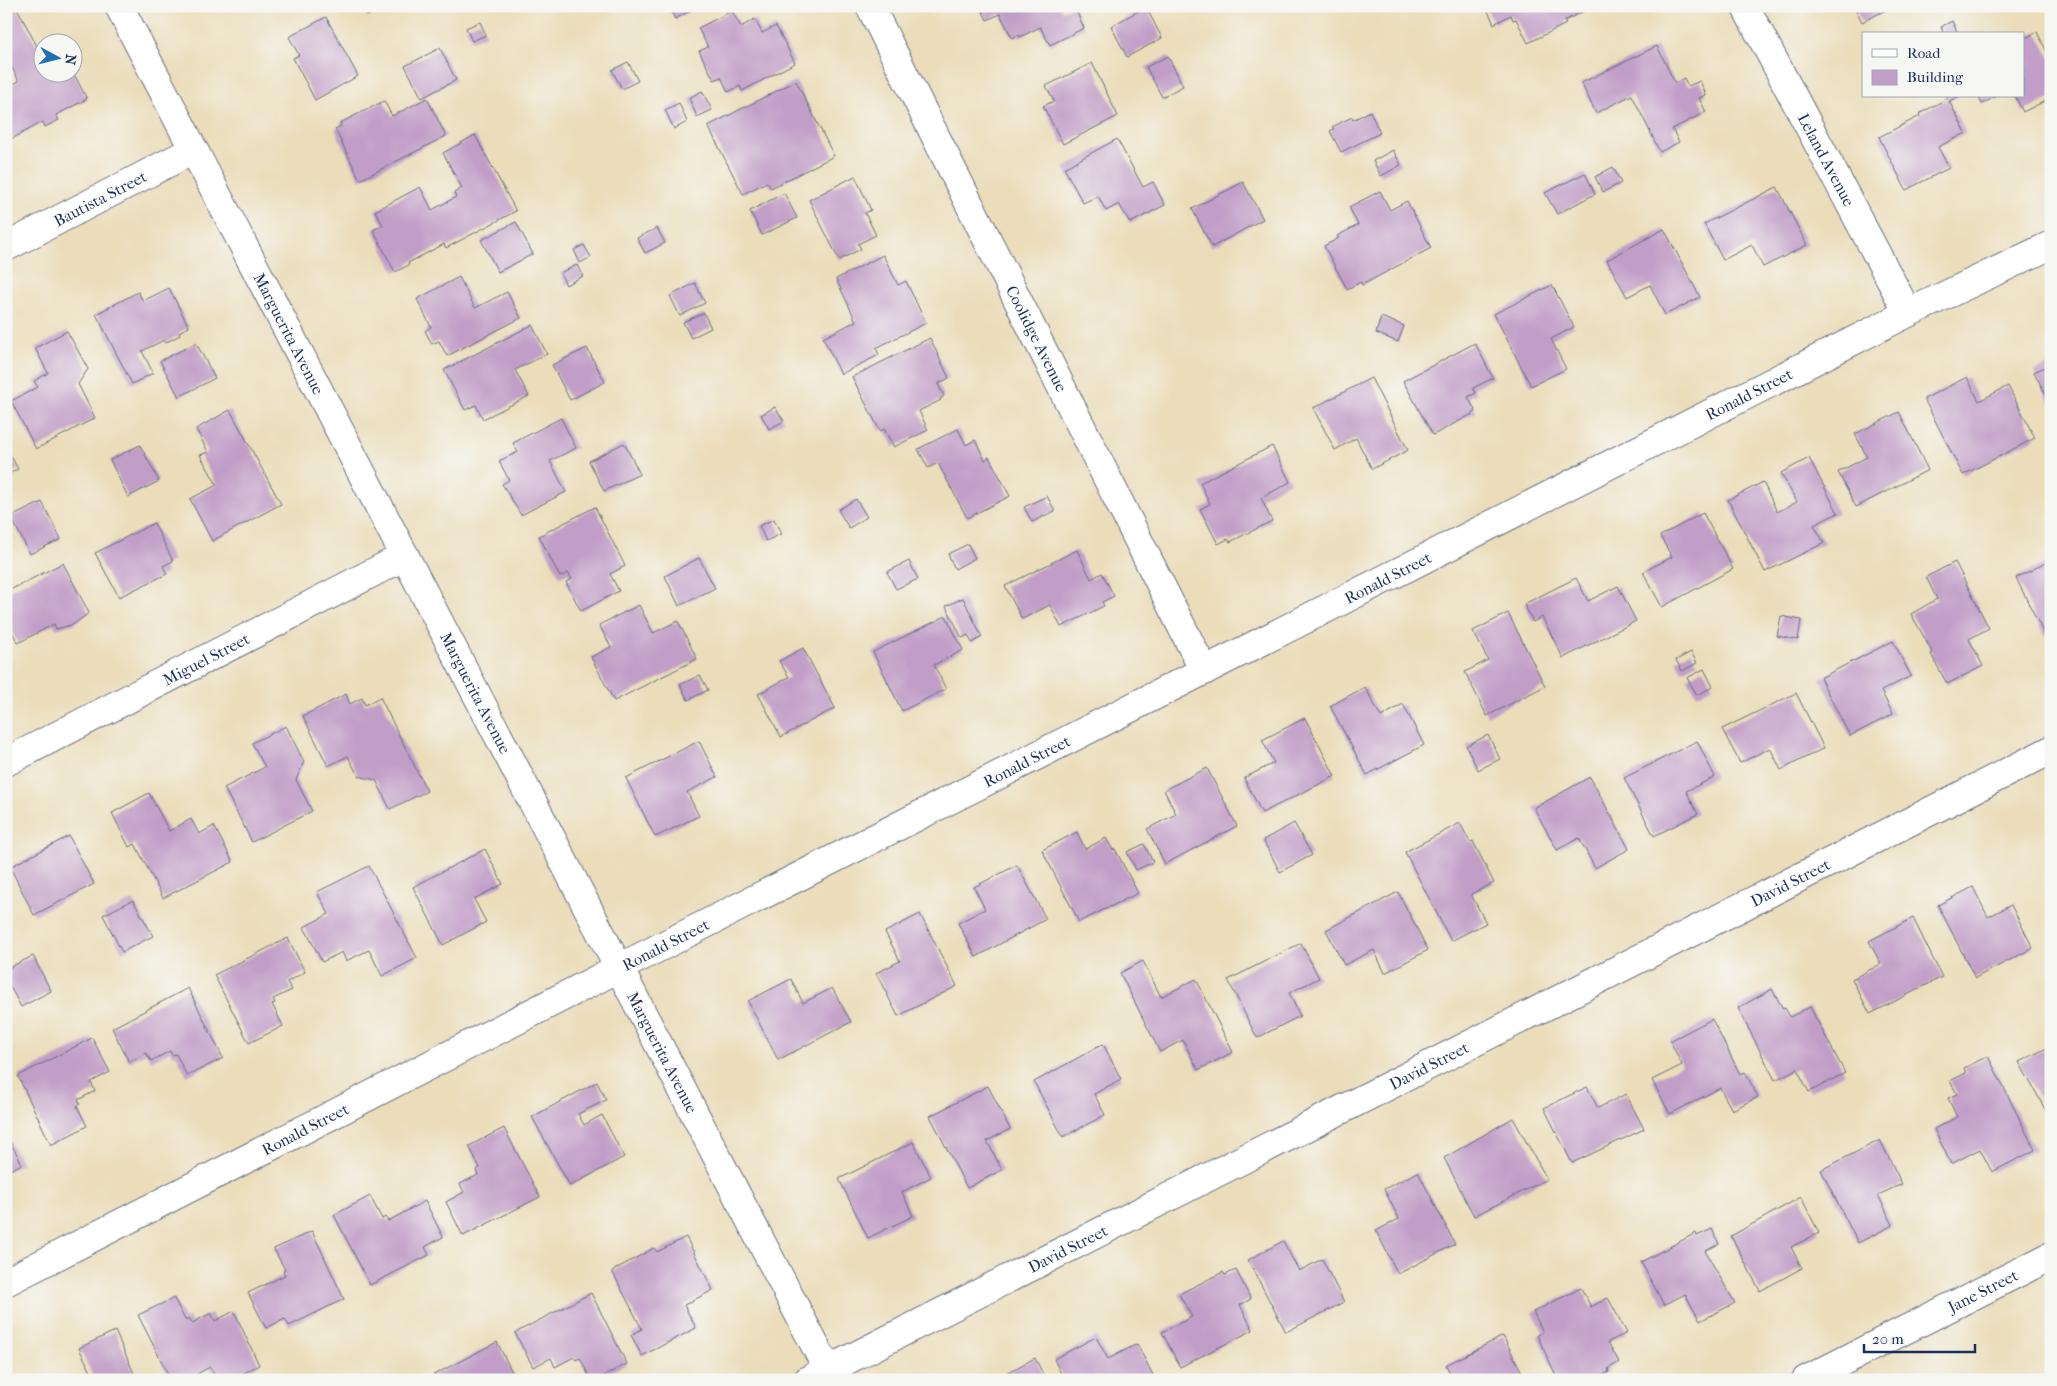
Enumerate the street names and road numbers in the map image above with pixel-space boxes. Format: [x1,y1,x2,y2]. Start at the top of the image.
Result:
street label: Leland Avenue [1794,110,1859,210]
street label: Bautista Street [51,167,150,231]
street label: Marguerita Avenue [249,270,328,398]
street label: Coolidge Avenue [1002,282,1071,395]
street label: Ronald Street [1702,364,1796,424]
street label: Ronald Street [1341,548,1435,608]
street label: Miguel Street [160,629,253,689]
street label: Marguerita Avenue [436,629,515,757]
street label: Ronald Street [980,731,1074,791]
street label: David Street [1747,855,1833,911]
street label: Ronald Street [619,915,713,975]
street label: Marguerita Avenue [623,988,702,1116]
street label: David Street [1386,1038,1472,1094]
street label: Ronald Street [259,1099,352,1159]
street label: David Street [1025,1221,1111,1277]
street label: Jane Street [1943,1265,2021,1318]

